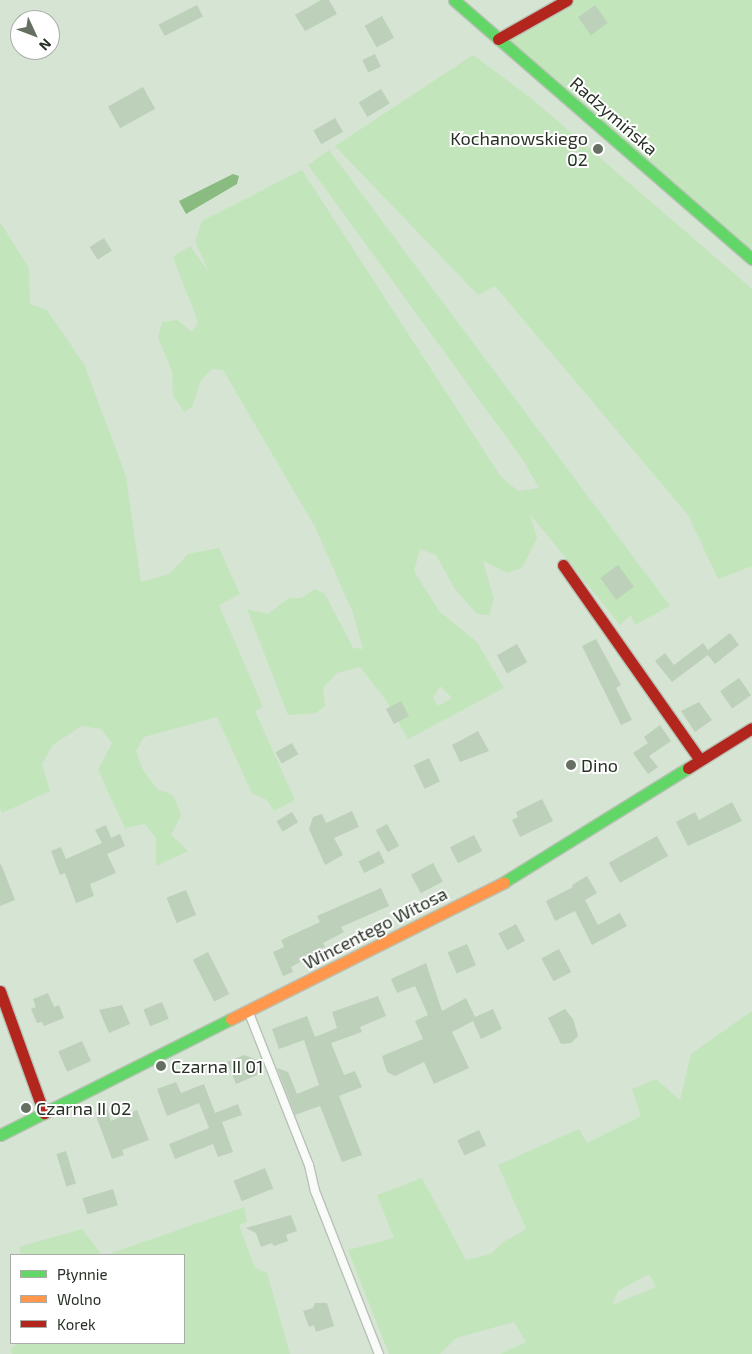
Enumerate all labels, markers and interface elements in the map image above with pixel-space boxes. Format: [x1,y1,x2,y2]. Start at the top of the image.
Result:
north arrow [10,10,60,60]
text: N [36,35,55,54]
street label: Radzymińska [566,72,662,160]
place label: Kochanowskiego 02 [450,128,588,170]
marker: Kochanowskiego 02 [592,143,604,155]
place label: Dino [581,754,618,776]
marker: Dino [565,759,577,771]
street label: Wincentego Witosa [299,882,451,974]
place label: Czarna II 01 [171,1055,263,1077]
marker: Czarna II 01 [155,1060,167,1072]
place label: Czarna II 02 [36,1097,131,1119]
marker: Czarna II 02 [20,1102,32,1114]
legend [10,1254,185,1344]
text: Płynnie [57,1265,108,1283]
text: Wolno [57,1290,101,1308]
text: Korek [57,1315,96,1333]

